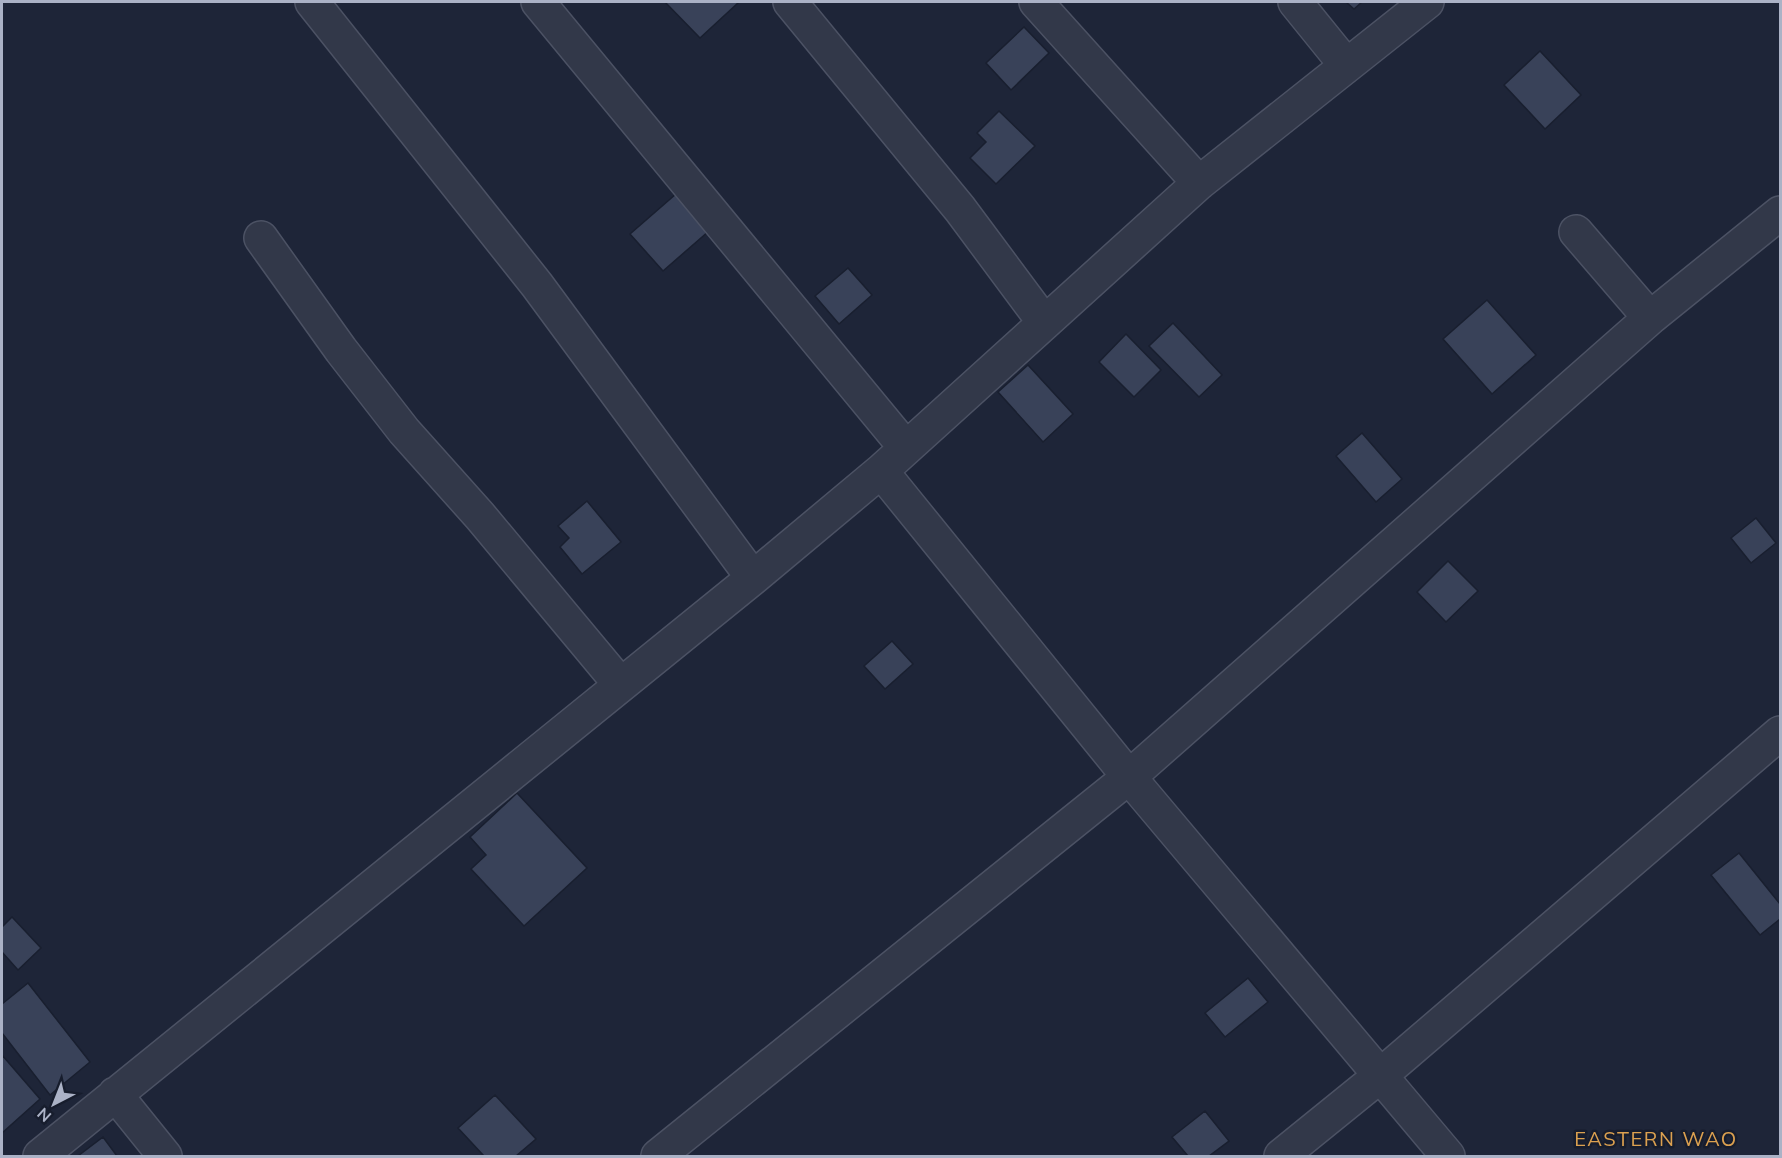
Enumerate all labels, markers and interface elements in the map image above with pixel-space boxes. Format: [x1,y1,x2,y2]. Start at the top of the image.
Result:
north arrow [24,1074,84,1134]
text: N [33,1104,55,1127]
district label: EASTERN WAO [1574,1126,1738,1151]

